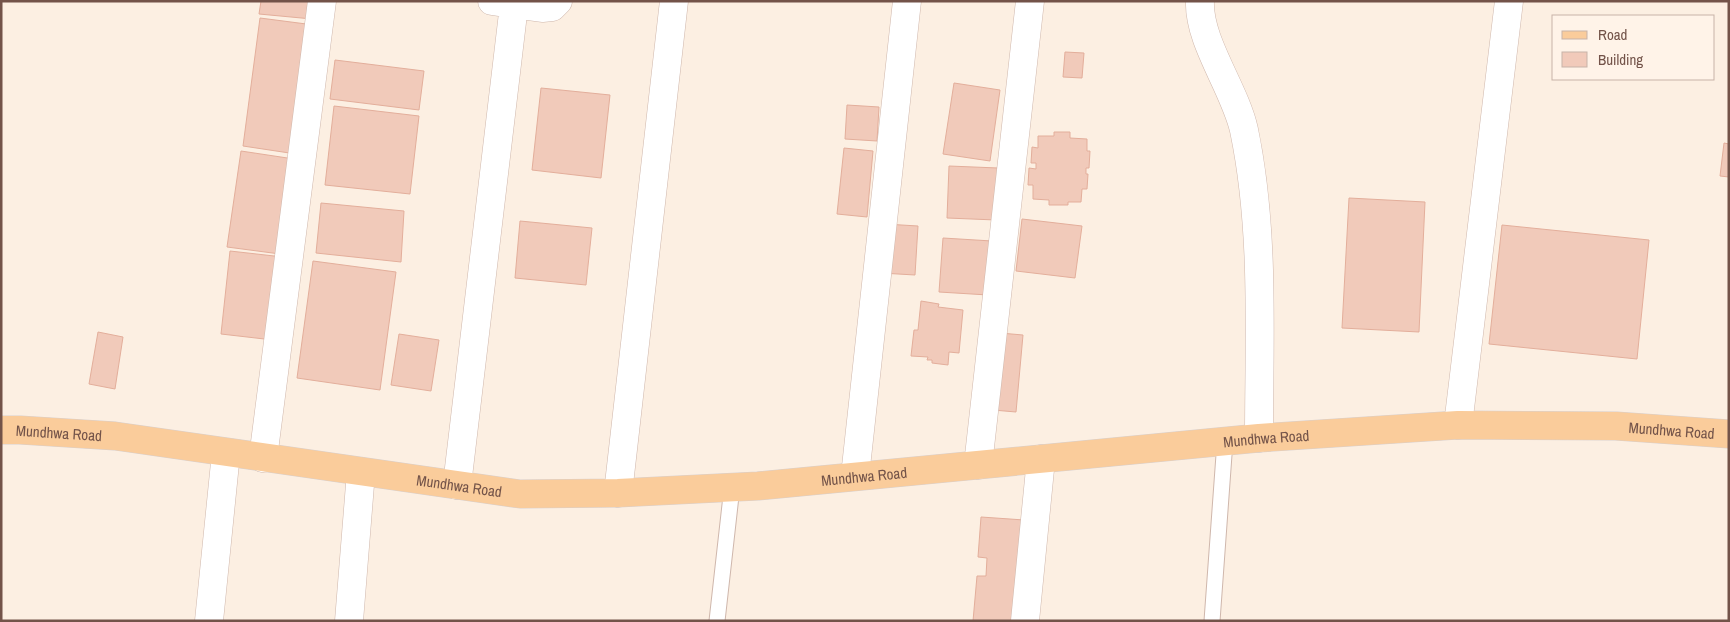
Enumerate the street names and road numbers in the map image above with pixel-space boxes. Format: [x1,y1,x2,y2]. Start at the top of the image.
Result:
street label: Mundhwa Road [1628,416,1715,443]
street label: Mundhwa Road [15,419,103,446]
street label: Mundhwa Road [1222,424,1310,452]
street label: Mundhwa Road [820,461,908,490]
street label: Mundhwa Road [415,469,503,502]

